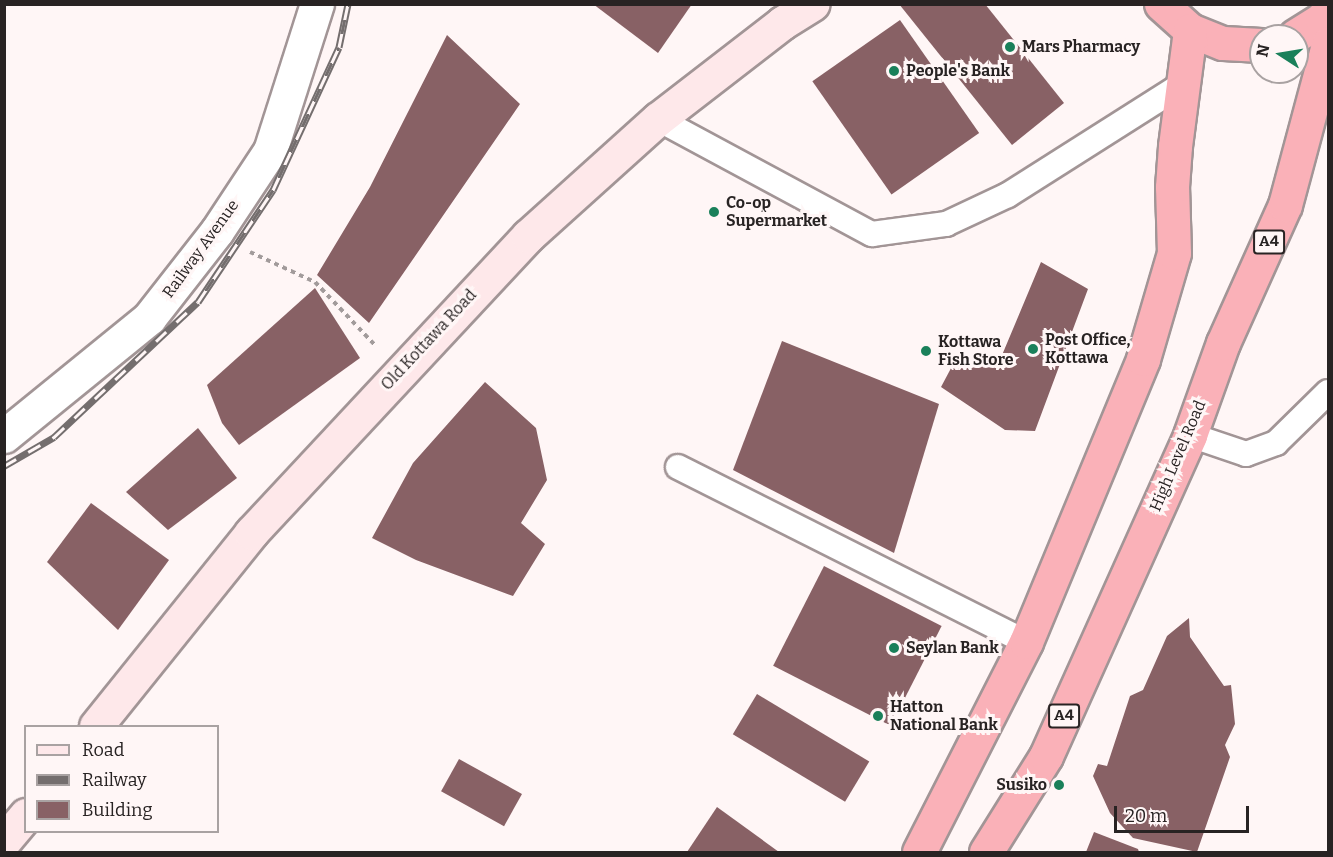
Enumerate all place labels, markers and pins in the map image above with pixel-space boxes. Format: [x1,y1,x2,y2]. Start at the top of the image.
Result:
place label: Mars Pharmacy [1022,37,1140,57]
marker: Mars Pharmacy [1003,40,1017,54]
place label: People's Bank [906,61,1010,81]
marker: People's Bank [887,64,901,78]
place label: Co-op Supermarket [726,193,827,231]
marker: Co-op Supermarket [707,205,721,219]
place label: Post Office, Kottawa [1045,330,1130,368]
place label: Kottawa Fish Store [938,332,1014,370]
marker: Post Office, Kottawa [1026,342,1040,356]
marker: Kottawa Fish Store [919,344,933,358]
place label: Seylan Bank [906,638,999,658]
marker: Seylan Bank [887,641,901,655]
place label: Hatton National Bank [890,697,998,735]
marker: Hatton National Bank [871,709,885,723]
place label: Susiko [996,775,1047,795]
marker: Susiko [1052,778,1066,792]

